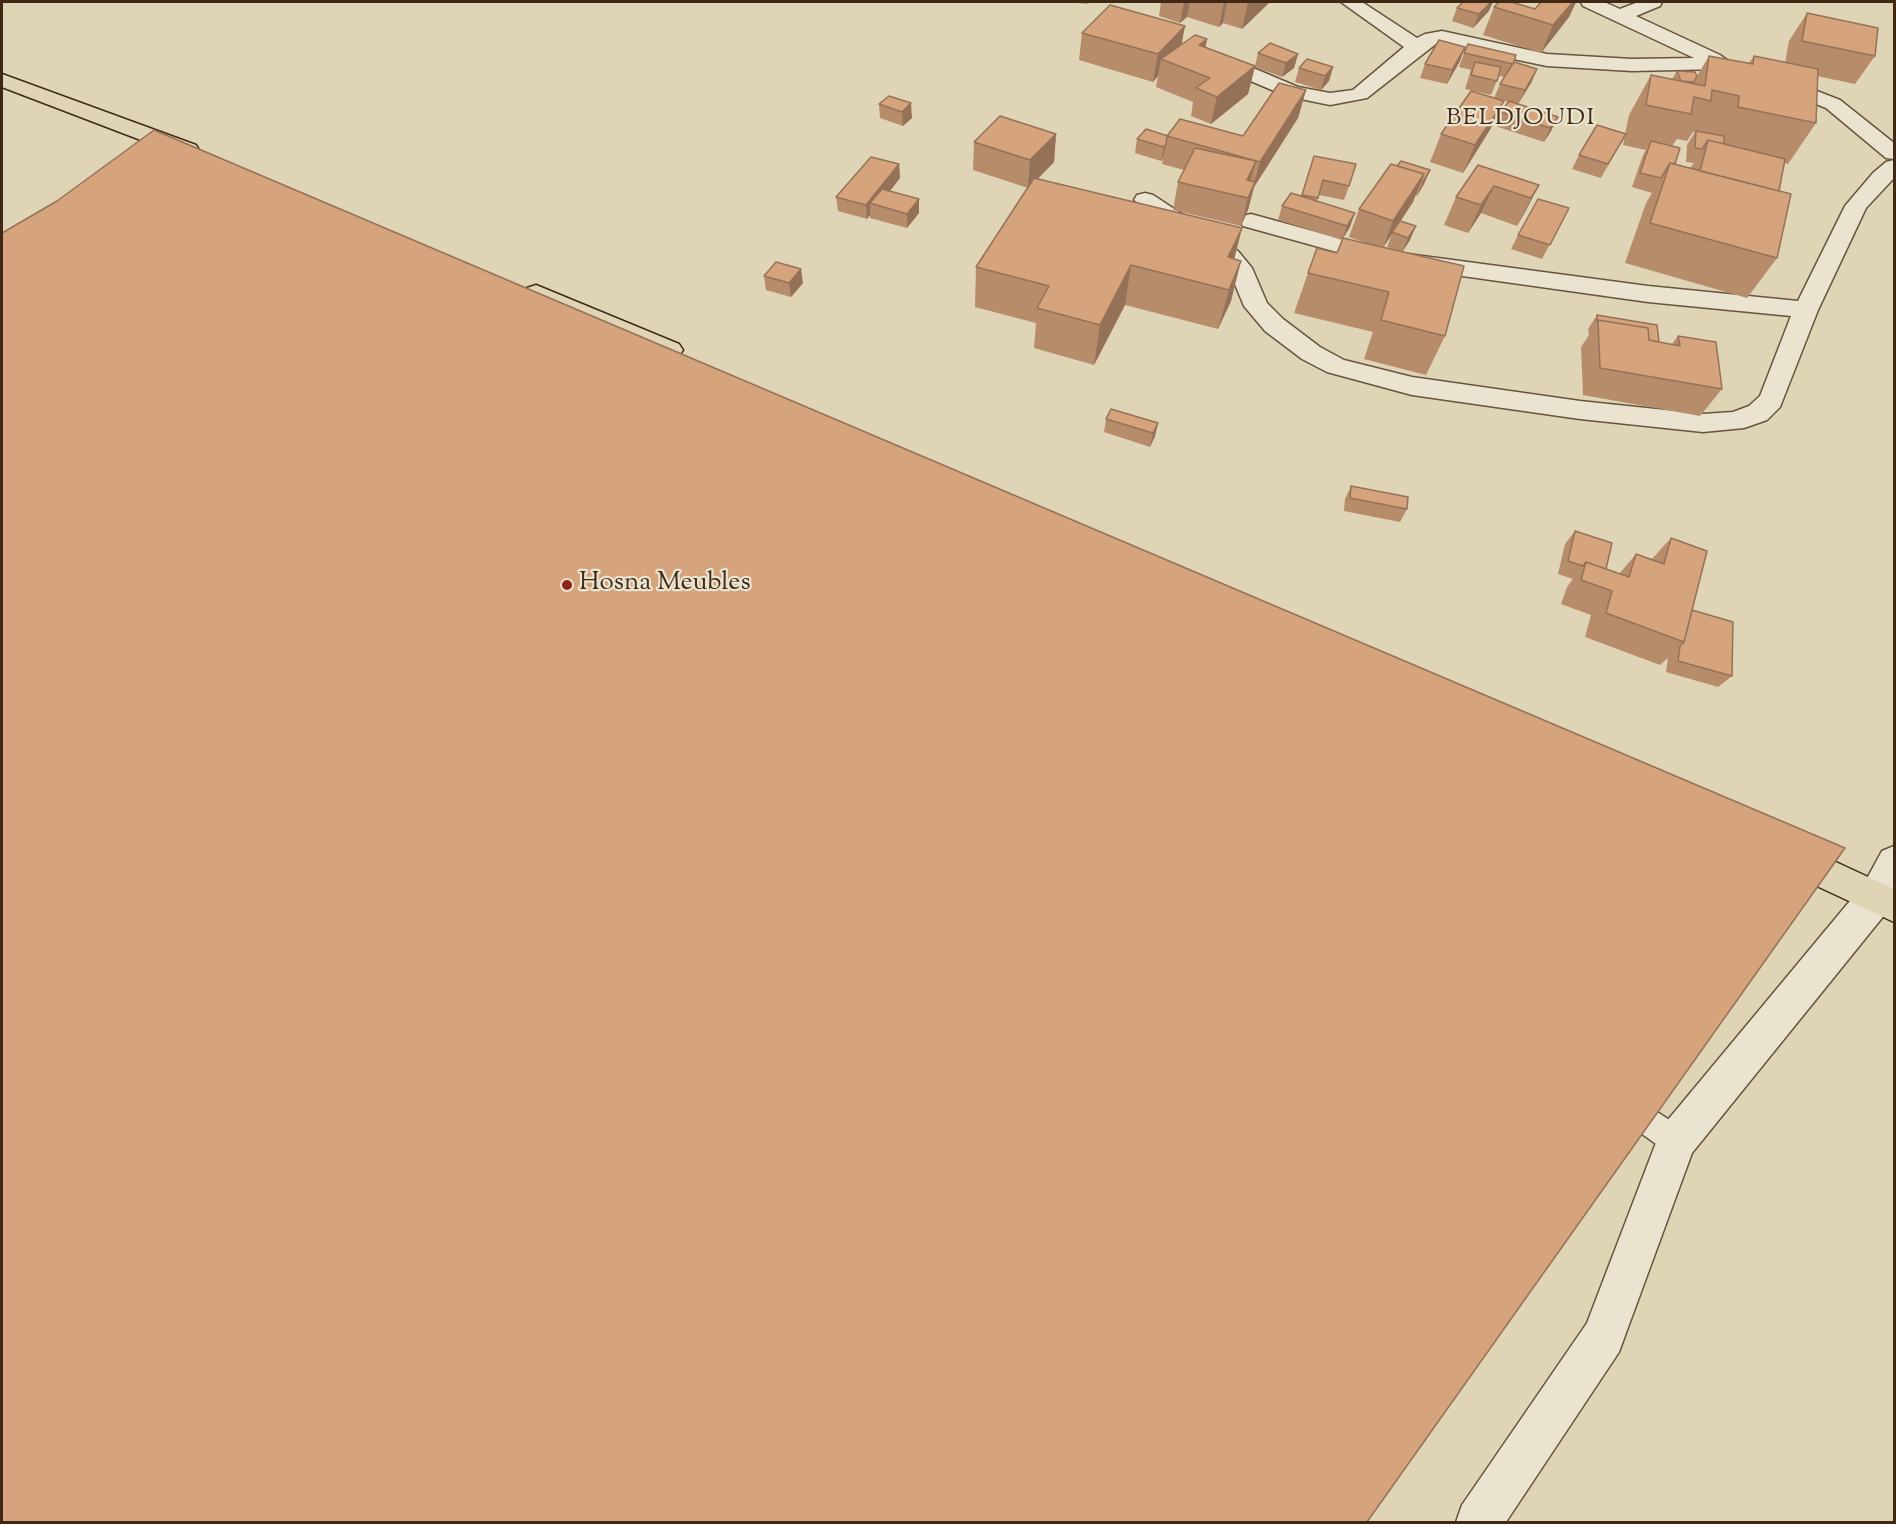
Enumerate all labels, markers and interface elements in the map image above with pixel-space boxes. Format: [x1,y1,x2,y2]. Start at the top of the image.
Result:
district label: BELDJOUDI [1446,106,1596,134]
place label: Hosna Meubles [579,569,751,601]
marker: Hosna Meubles [560,578,574,592]

